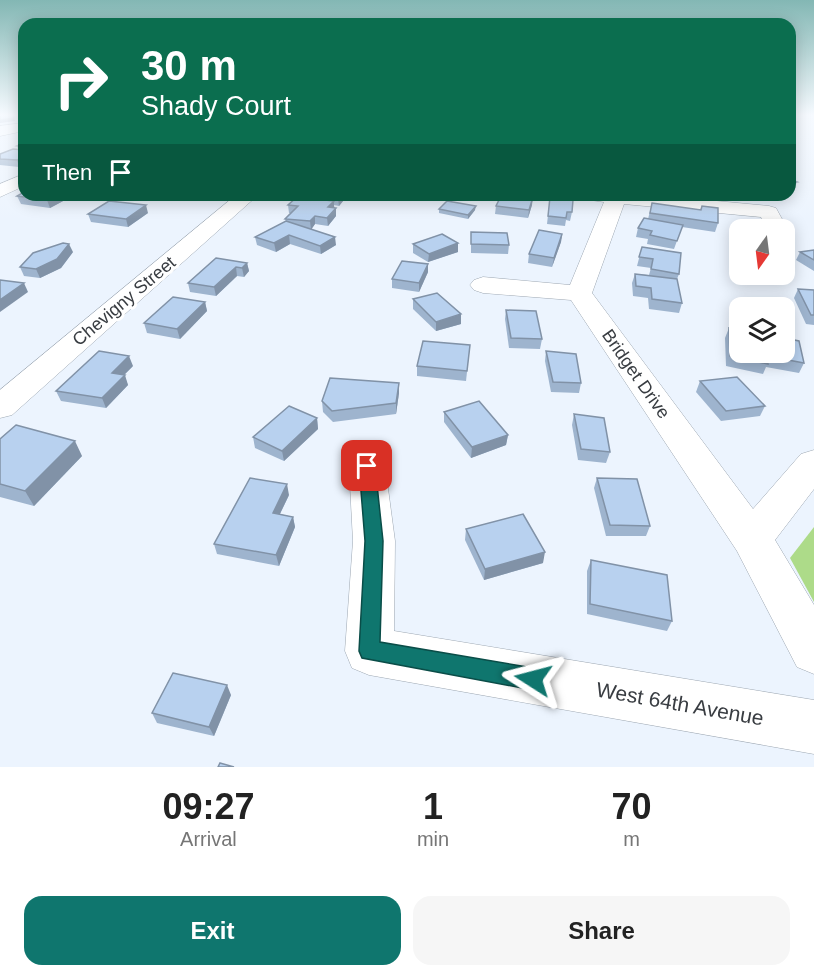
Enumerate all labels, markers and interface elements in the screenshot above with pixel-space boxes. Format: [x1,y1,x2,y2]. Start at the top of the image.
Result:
icon: right [42,42,120,120]
text: 30 m [141,42,237,89]
text: Shady Court [141,91,291,121]
icon: arrive [104,156,137,189]
text: Then [42,160,92,185]
north arrow [729,219,795,285]
map controls [729,219,795,363]
street label: Chevigny Street [69,252,179,350]
button: layers [729,297,795,363]
street label: Bridget Drive [598,326,674,422]
pin [341,440,392,491]
icon: arrive [350,449,383,482]
position arrow [501,647,565,711]
street label: West 64th Avenue [595,677,766,730]
text: 09:27 [162,786,254,827]
text: 1 [423,786,443,827]
text: 70 [612,786,652,827]
text: Arrival [180,828,237,850]
text: min [417,828,449,850]
text: m [623,828,640,850]
button: Exit [24,896,401,965]
button: Share [413,896,790,965]

